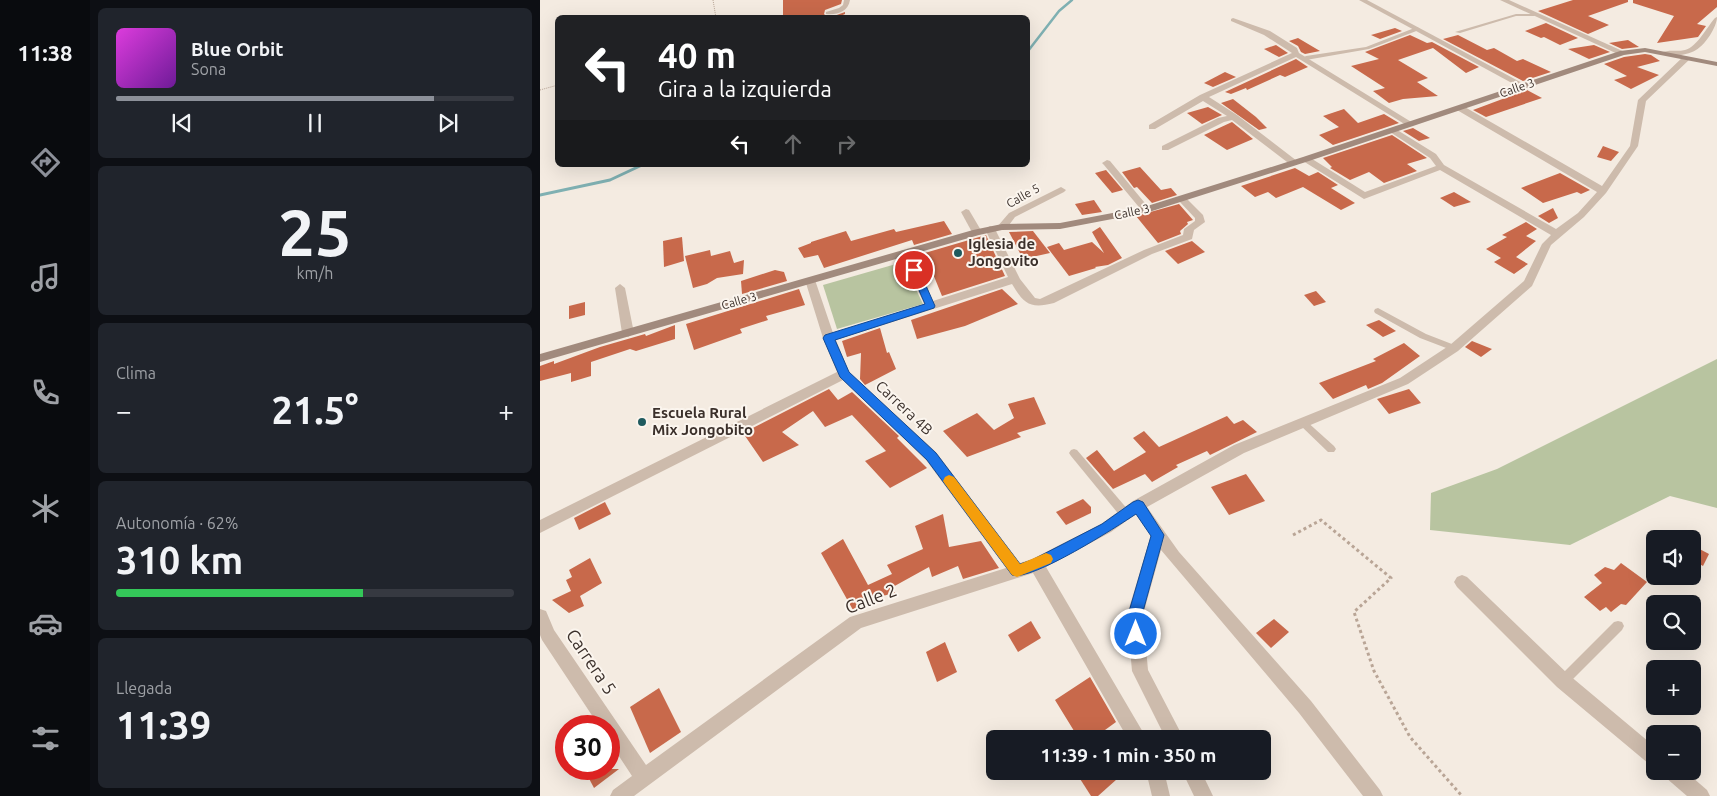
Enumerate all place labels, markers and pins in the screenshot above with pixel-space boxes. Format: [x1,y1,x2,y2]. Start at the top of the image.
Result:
place label: Iglesia de Jongovito [968,235,1039,269]
marker: Iglesia de Jongovito [952,247,964,259]
pin [893,249,935,291]
place label: Escuela Rural Mix Jongobito [652,404,753,438]
marker: Escuela Rural Mix Jongobito [636,416,648,428]

